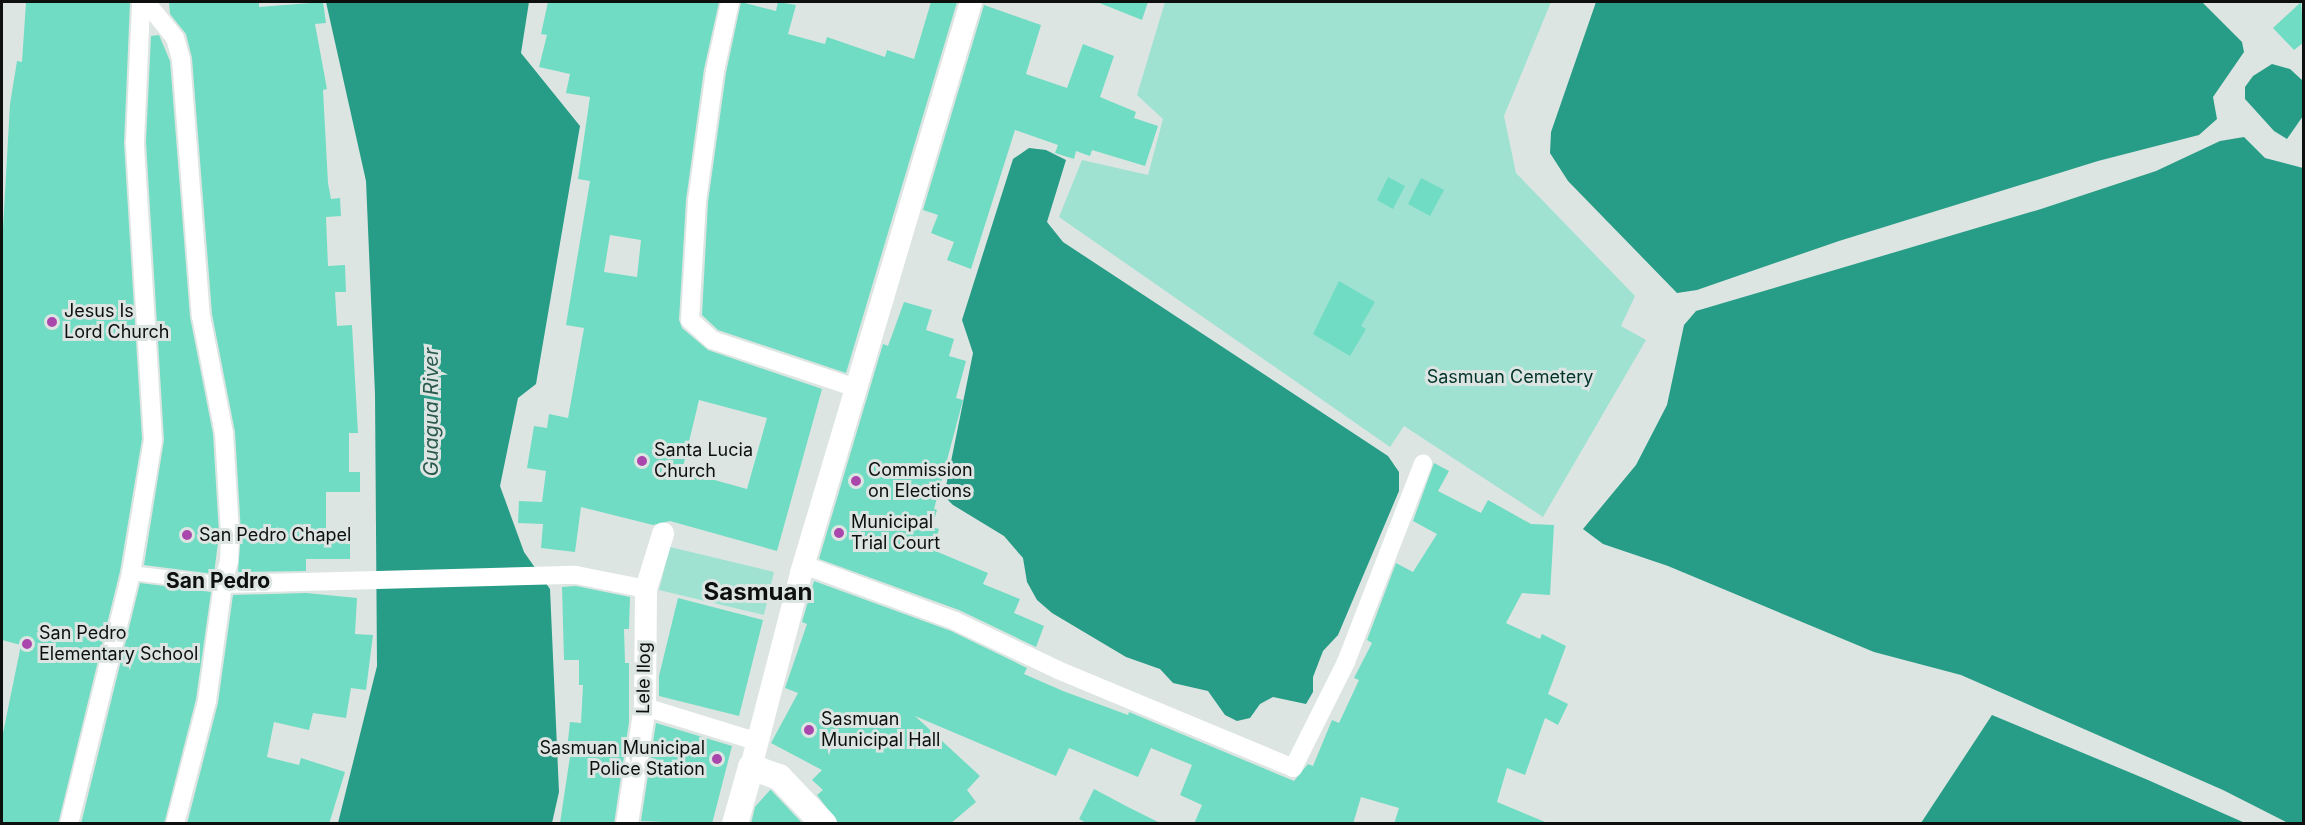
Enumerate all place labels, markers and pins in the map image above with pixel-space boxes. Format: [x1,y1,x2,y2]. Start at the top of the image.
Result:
place label: Jesus Is Lord Church [64,301,169,344]
marker: Jesus Is Lord Church [45,315,59,329]
place label: Santa Lucia Church [654,440,753,482]
marker: Santa Lucia Church [635,454,649,468]
place label: Commission on Elections [868,460,973,502]
marker: Commission on Elections [849,474,863,488]
place label: Municipal Trial Court [851,512,940,554]
place label: San Pedro Chapel [199,524,351,546]
marker: Municipal Trial Court [832,526,846,540]
marker: San Pedro Chapel [180,528,194,542]
place label: San Pedro Elementary School [39,623,198,666]
marker: San Pedro Elementary School [20,637,34,651]
place label: Sasmuan Municipal Hall [821,709,940,752]
marker: Sasmuan Municipal Hall [802,723,816,737]
place label: Sasmuan Municipal Police Station [539,738,705,780]
marker: Sasmuan Municipal Police Station [710,752,724,766]

